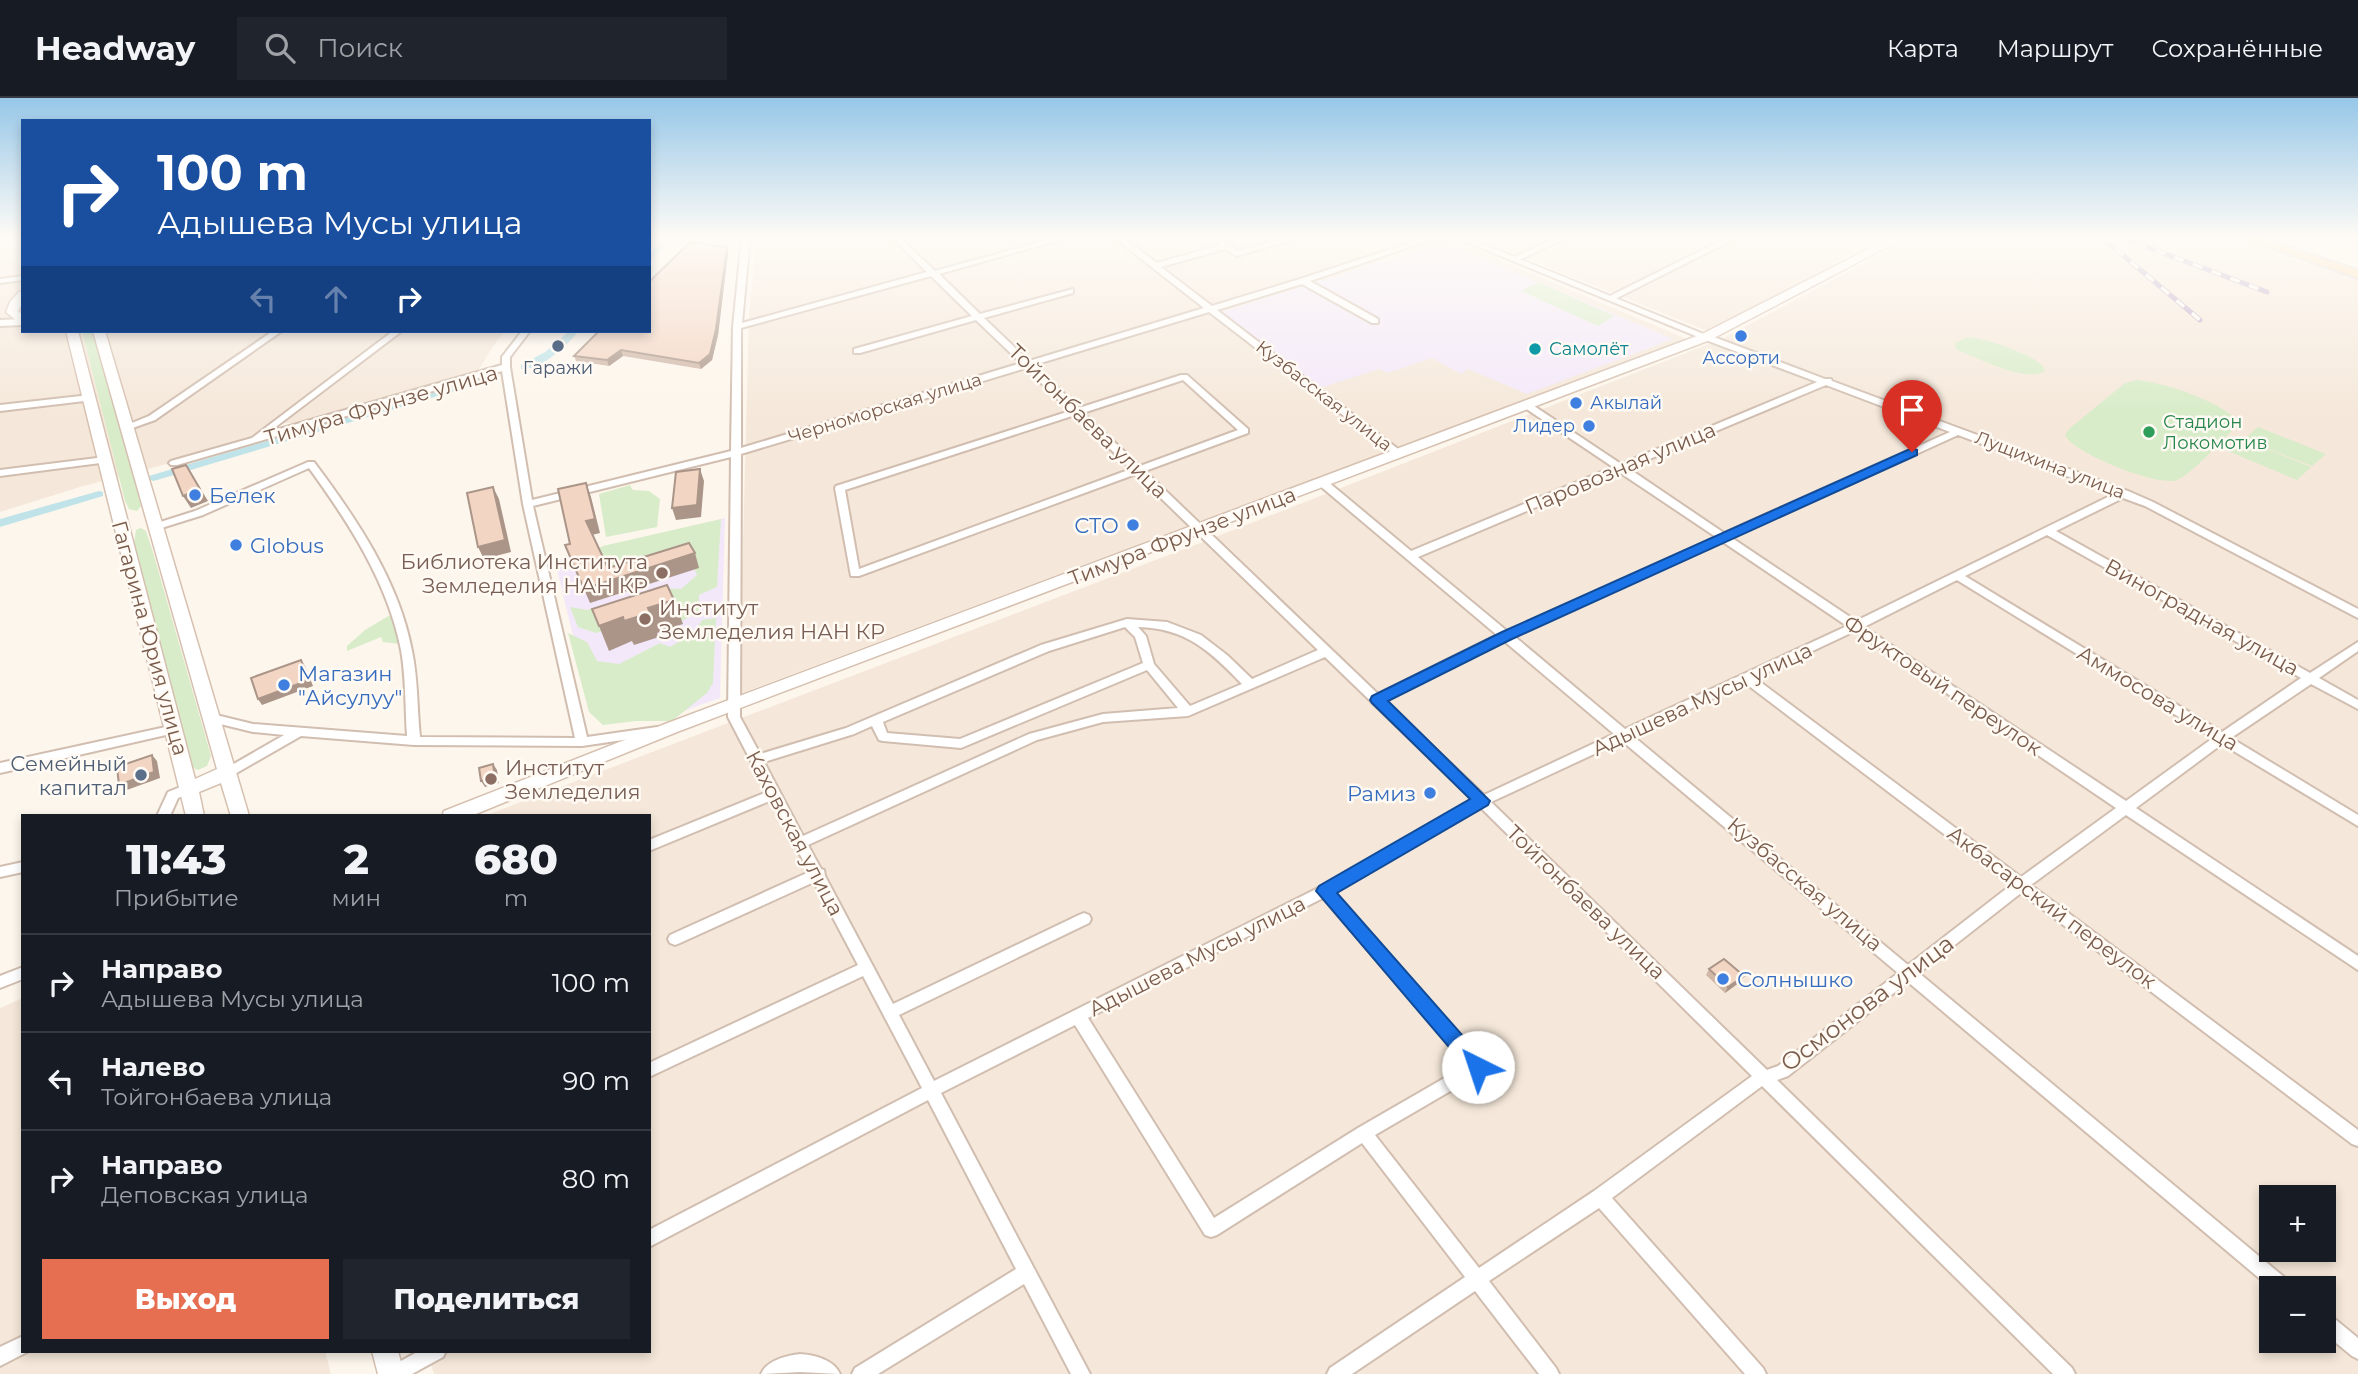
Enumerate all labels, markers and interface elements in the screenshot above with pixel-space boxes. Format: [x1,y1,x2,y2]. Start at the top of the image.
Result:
search box [237,17,727,80]
text: Headway [35,28,195,68]
icon: search [261,29,299,67]
text: Поиск [317,32,403,64]
text: Карта [1887,34,1959,63]
text: Маршрут [1997,34,2113,63]
text: Сохранённые [2151,34,2323,63]
text: 100 m [157,143,308,202]
icon: right [42,147,133,238]
text: Адышева Мусы улица [157,203,522,242]
icon: left [244,280,282,318]
icon: ahead [317,280,355,318]
icon: right [390,280,428,318]
marker: Ассорти [1733,328,1749,344]
street label: Кузбасская улица [1251,336,1397,456]
marker: Гаражи [550,338,566,354]
place label: Самолёт [1549,338,1629,360]
street label: Тойгонбаева улица [1003,339,1173,503]
marker: Самолёт [1527,341,1543,357]
place label: Ассорти [1702,347,1780,369]
place label: Гаражи [523,357,593,379]
street label: Тимура Фрунзе улица [262,360,500,450]
street label: Черноморская улица [786,368,984,448]
pin [1882,380,1942,452]
icon: arrive [1893,391,1931,429]
place label: Акылай [1590,392,1662,414]
marker: Акылай [1568,395,1584,411]
place label: Стадион Локомотив [2163,411,2267,454]
place label: Лидер [1513,415,1575,437]
street label: Паровозная улица [1521,416,1719,520]
marker: Лидер [1581,418,1597,434]
marker: Стадион Локомотив [2141,424,2157,440]
street label: Лущихина улица [1972,426,2128,504]
street label: Тимура Фрунзе улица [1065,481,1299,591]
place label: Белек [209,483,275,508]
marker: Белек [187,487,203,503]
place label: СТО [1074,513,1119,538]
marker: СТО [1125,517,1141,533]
street label: Гагарина Юрия улица [107,518,193,758]
place label: Globus [250,533,324,558]
marker: Globus [228,537,244,553]
place label: Библиотека Института Земледелия НАН КР [400,549,648,598]
street label: Виноградная улица [2101,553,2303,681]
marker: Библиотека Института Земледелия НАН КР [654,565,670,581]
place label: Институт Земледелия НАН КР [659,595,885,644]
street label: Фруктовый переулок [1839,609,2047,761]
marker: Институт Земледелия НАН КР [637,611,653,627]
street label: Адышева Мусы улица [1588,637,1816,761]
street label: Аммосова улица [2073,640,2243,756]
place label: Магазин "Айсулуу" [298,661,402,710]
marker: Магазин "Айсулуу" [276,677,292,693]
street label: Каховская улица [741,746,849,920]
place label: Семейный капитал [10,751,127,800]
place label: Институт Земледелия [505,755,641,804]
marker: Семейный капитал [133,767,149,783]
marker: Институт Земледелия [483,771,499,787]
place label: Рамиз [1347,781,1416,806]
marker: Рамиз [1422,785,1438,801]
street label: Кузбасская улица [1722,812,1888,956]
street label: Тойгонбаева улица [1501,820,1671,984]
street label: Акбасарский переулок [1943,820,2161,994]
text: 11:43 [126,833,227,885]
text: 2 [344,833,369,885]
text: 680 [474,833,558,885]
text: Прибытие [114,884,239,912]
text: мин [332,884,381,912]
text: m [504,884,528,912]
street label: Адышева Мусы улица [1085,890,1309,1022]
street label: Осмонова улица [1775,928,1959,1078]
text: Направо [101,953,222,985]
icon: right [42,964,80,1002]
text: 100 m [552,967,630,999]
place label: Солнышко [1737,967,1853,992]
marker: Солнышко [1715,971,1731,987]
text: Адышева Мусы улица [101,985,364,1013]
position arrow [1441,1030,1515,1104]
text: Налево [101,1051,205,1083]
icon: left [42,1062,80,1100]
text: 90 m [563,1065,630,1097]
text: Тойгонбаева улица [101,1083,332,1111]
text: Направо [101,1149,222,1181]
icon: right [42,1160,80,1198]
text: 80 m [562,1163,630,1195]
text: Деповская улица [101,1181,309,1209]
map controls [2259,1185,2336,1353]
button: + [2259,1185,2336,1262]
button: Выход [42,1259,329,1339]
button: Поделиться [343,1259,630,1339]
button: − [2259,1276,2336,1353]

